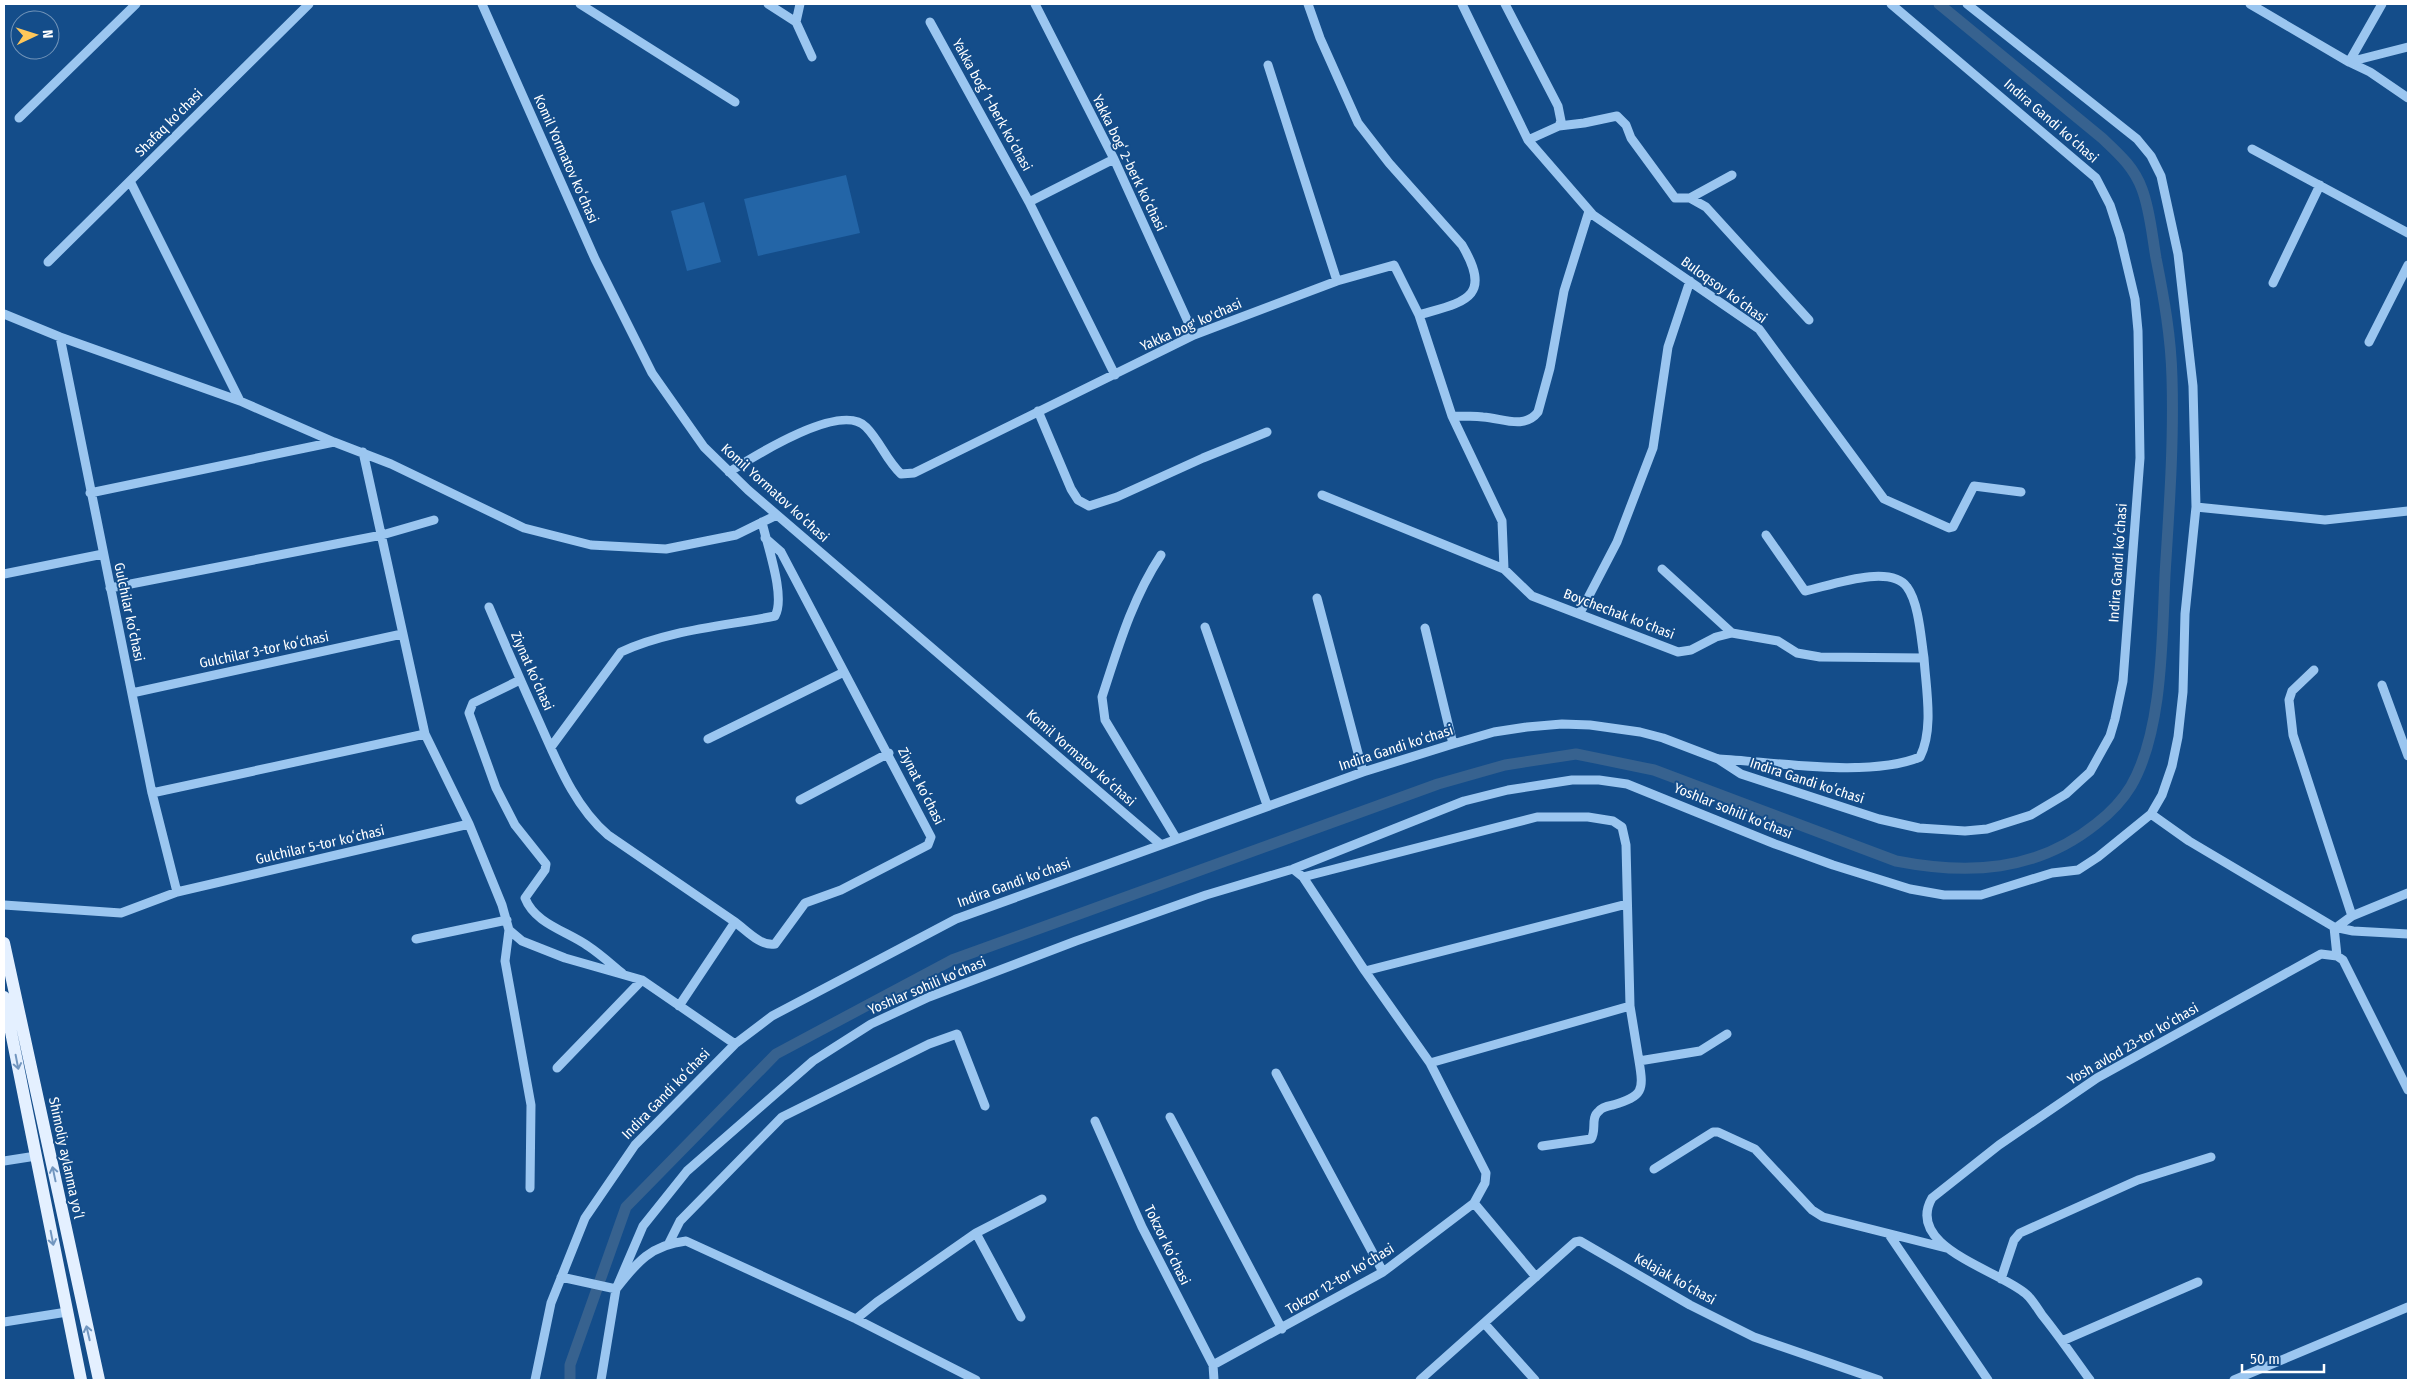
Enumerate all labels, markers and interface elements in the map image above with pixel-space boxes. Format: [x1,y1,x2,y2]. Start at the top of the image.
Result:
north arrow [10,10,60,60]
text: N [39,29,56,39]
street label: Yakka bogʻ 1-berk koʻchasi [949,36,1035,174]
street label: Indira Gandi koʻchasi [2000,75,2102,167]
street label: Shafaq koʻchasi [132,86,206,160]
street label: Komil Yormatov koʻchasi [530,92,602,226]
street label: Yakka bogʻ 2-berk koʻchasi [1089,92,1169,234]
street label: Buloqsoy koʻchasi [1678,253,1770,327]
street label: Yakka bog' ko'chasi [1138,295,1244,355]
street label: Komil Yormatov koʻchasi [718,440,832,546]
street label: Indira Gandi koʻchasi [2105,503,2131,623]
street label: Gulchilar koʻchasi [110,561,148,663]
street label: Boychechak koʻchasi [1561,585,1677,643]
street label: Gulchilar 3-tor koʻchasi [198,628,330,672]
street label: Ziynat koʻchasi [507,629,557,713]
street label: Komil Yormatov koʻchasi [1023,706,1139,810]
street label: Indira Gandi koʻchasi [1337,721,1455,775]
street label: Ziynat koʻchasi [894,745,948,827]
street label: Indira Gandi koʻchasi [1748,754,1866,808]
street label: Yoshlar sohili koʻchasi [1671,779,1795,843]
street label: Gulchilar 5-tor koʻchasi [254,822,386,868]
street label: Indira Gandi koʻchasi [955,855,1073,911]
street label: Yoshlar sohili koʻchasi [866,954,988,1018]
street label: Yosh avlod 23-tor koʻchasi [2065,1000,2201,1088]
street label: Indira Gandi koʻchasi [618,1045,714,1143]
one-way arrow [13,1053,22,1069]
street label: Shimoliy aylanma yoʻl [45,1095,87,1221]
one-way arrow [49,1166,58,1182]
street label: Tokzor koʻchasi [1140,1202,1194,1288]
one-way arrow [48,1230,58,1246]
street label: Tokzor 12-tor koʻchasi [1283,1240,1397,1318]
street label: Kelajak koʻchasi [1631,1250,1719,1308]
one-way arrow [83,1325,92,1341]
scale bar [2242,1342,2324,1374]
text: 50 m [2250,1350,2280,1368]

